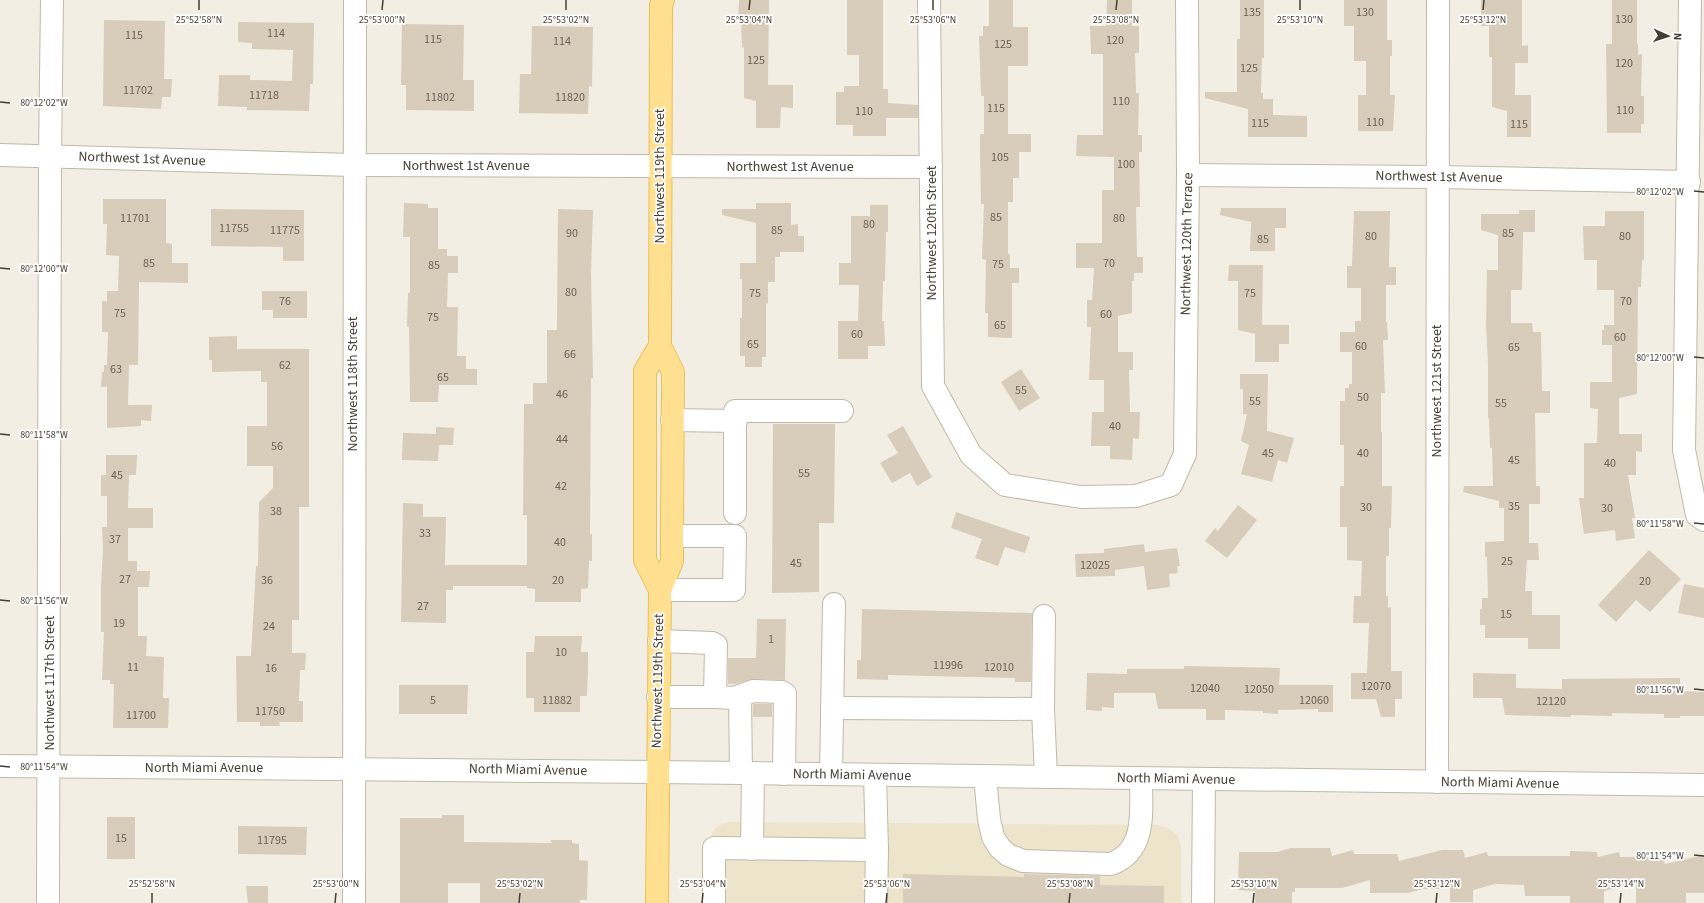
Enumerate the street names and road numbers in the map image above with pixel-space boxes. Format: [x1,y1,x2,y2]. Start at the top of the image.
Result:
street label: Northwest 119th Street [650,108,670,244]
street label: Northwest 1st Avenue [78,147,206,171]
street label: Northwest 1st Avenue [402,156,530,176]
street label: Northwest 1st Avenue [726,157,854,177]
street label: Northwest 120th Street [922,165,942,301]
street label: Northwest 1st Avenue [1375,166,1503,188]
street label: Northwest 120th Terrace [1176,172,1198,316]
street label: Northwest 118th Street [343,316,363,452]
street label: Northwest 121st Street [1427,324,1447,458]
street label: Northwest 119th Street [647,613,669,749]
street label: Northwest 117th Street [40,615,60,751]
street label: North Miami Avenue [145,758,263,778]
street label: North Miami Avenue [469,759,587,781]
street label: North Miami Avenue [793,764,911,786]
street label: North Miami Avenue [1117,768,1235,790]
street label: North Miami Avenue [1441,772,1559,794]

